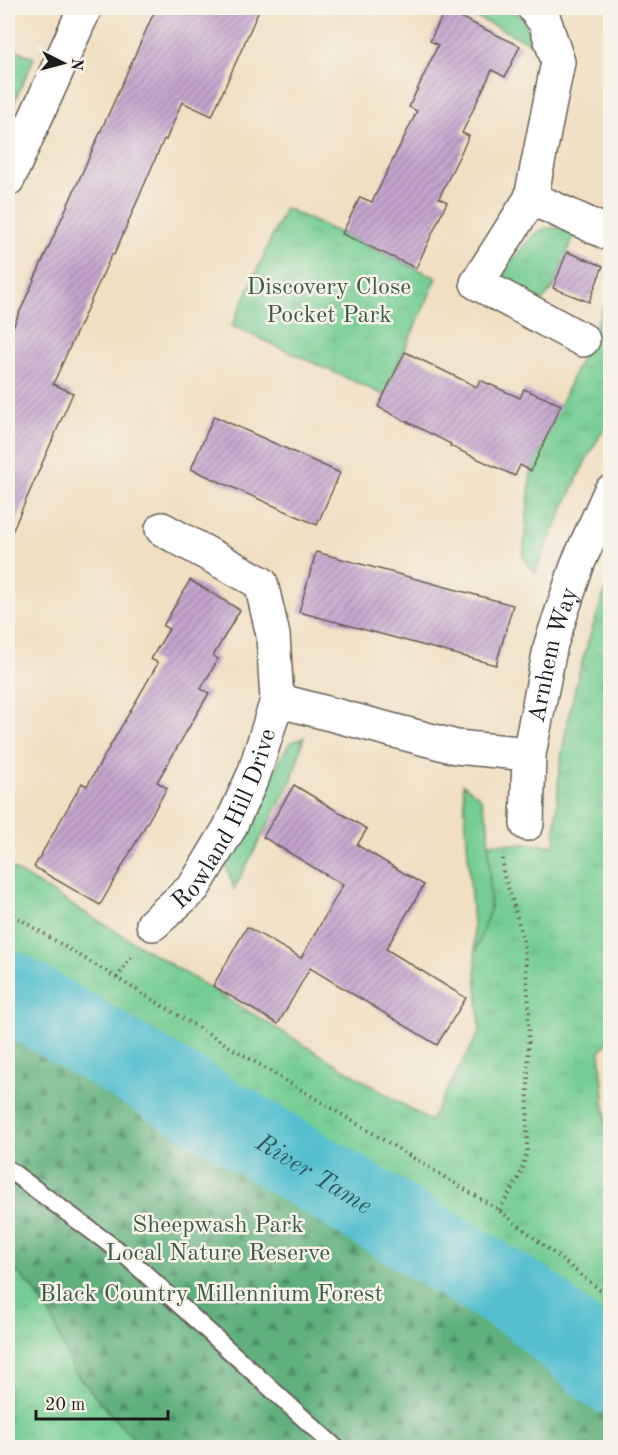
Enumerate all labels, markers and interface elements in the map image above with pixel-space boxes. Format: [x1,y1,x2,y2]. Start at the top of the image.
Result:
north arrow [33,33,93,93]
text: N [67,57,85,72]
park label: Discovery Close Pocket Park [247,276,411,328]
street label: Arnhem Way [526,584,583,725]
street label: Rowland Hill Drive [168,726,281,915]
water label: River Tame [250,1129,376,1220]
park label: Sheepwash Park Local Nature Reserve [106,1214,330,1266]
park label: Black Country Millennium Forest [39,1283,383,1307]
scale bar [36,1383,168,1421]
text: 20 m [45,1396,85,1414]

